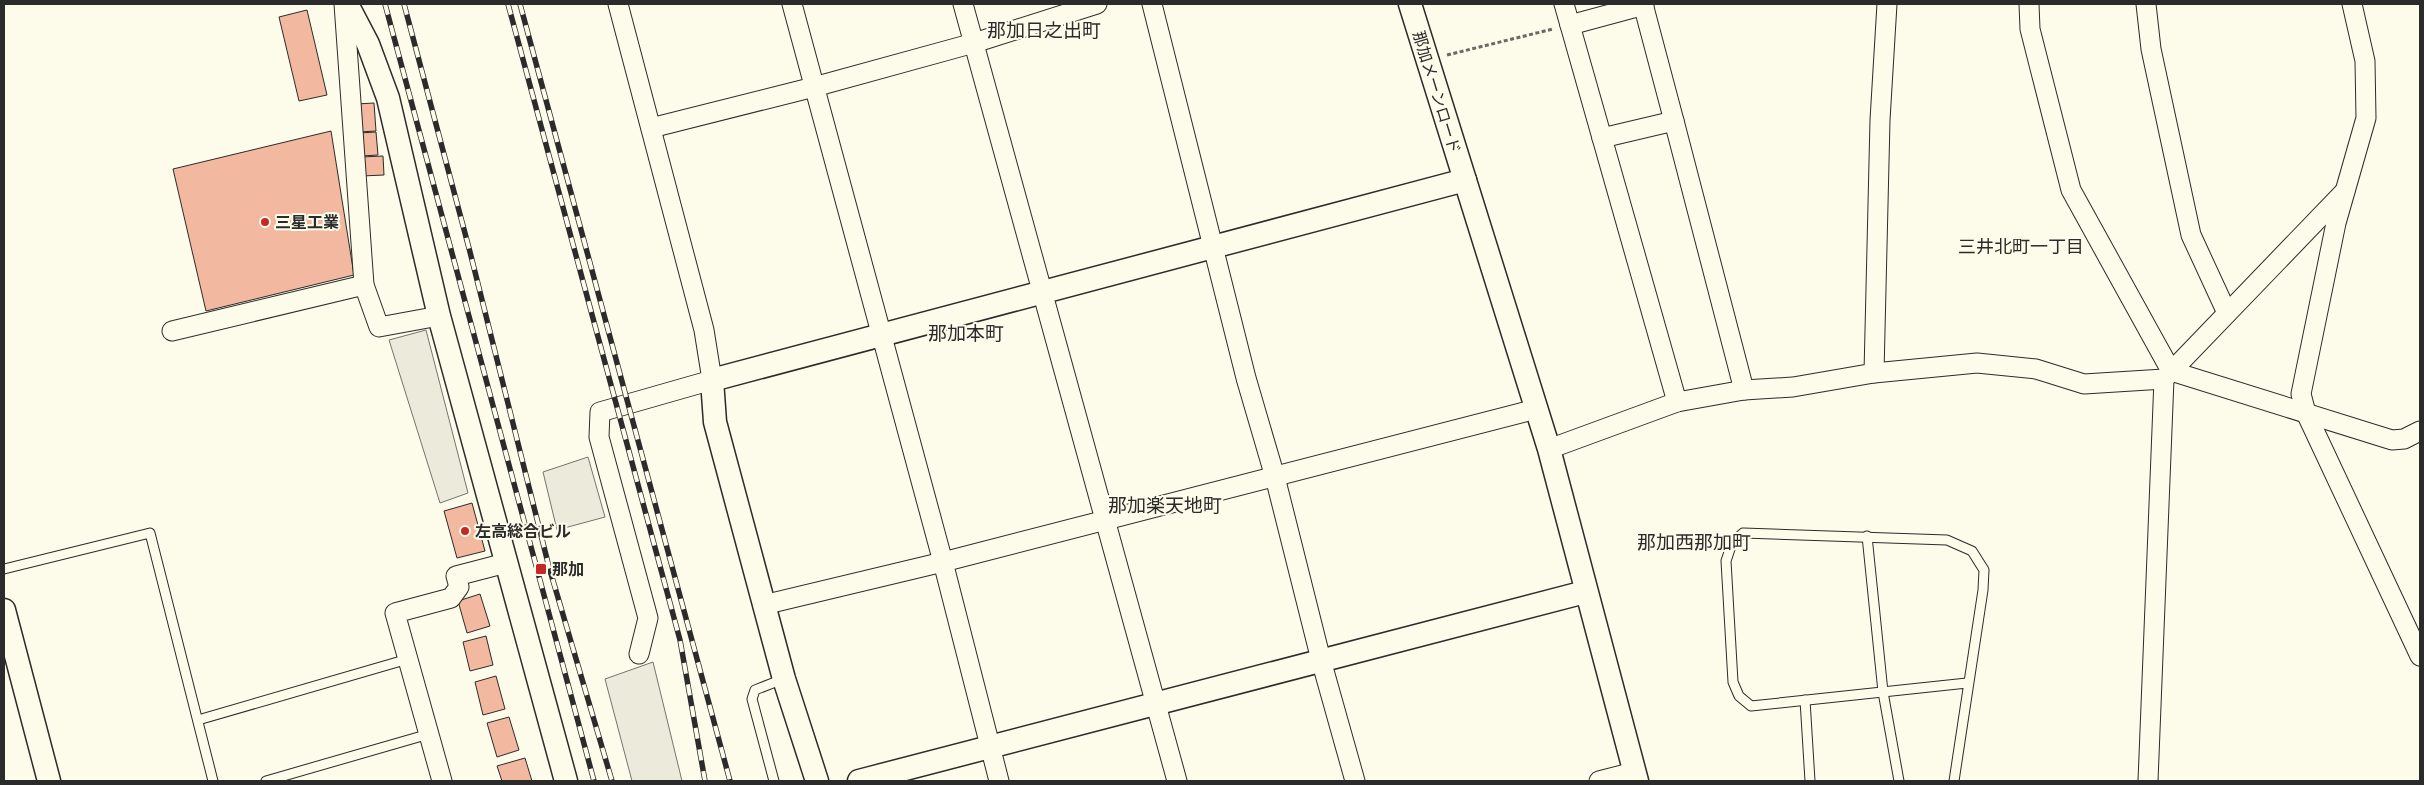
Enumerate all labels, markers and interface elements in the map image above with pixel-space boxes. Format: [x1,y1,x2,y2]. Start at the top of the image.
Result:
district label: 那加日之出町 [987,17,1101,43]
street label: 那加メーンロード [1408,28,1466,156]
place label: 三星工業 [275,211,339,233]
marker: 三星工業 [259,216,271,228]
district label: 三井北町一丁目 [1958,234,2084,258]
district label: 那加本町 [928,320,1004,346]
district label: 那加楽天地町 [1108,492,1222,518]
place label: 左高総合ビル [475,520,571,542]
marker: 左高総合ビル [459,525,471,537]
district label: 那加西那加町 [1637,529,1751,555]
place label: 那加 [552,558,584,580]
marker: 那加 [534,562,548,576]

